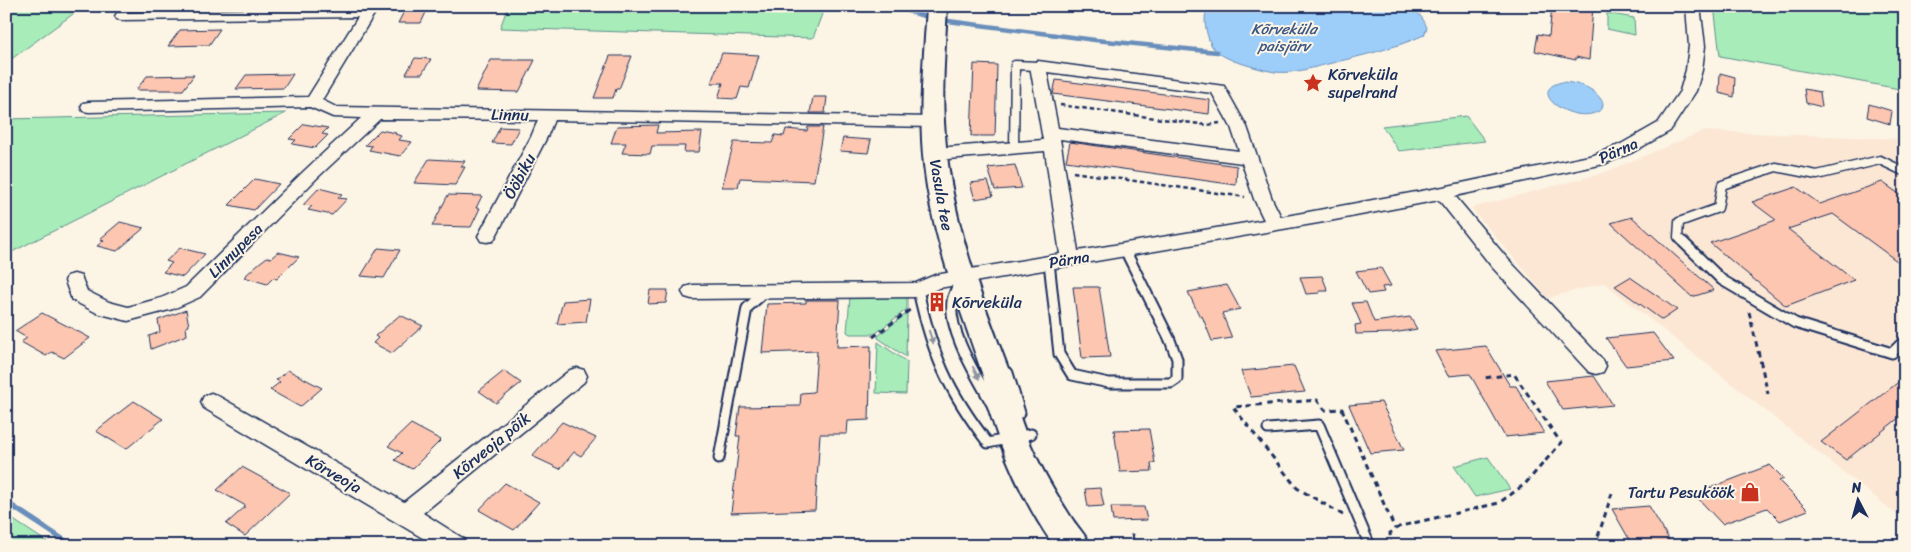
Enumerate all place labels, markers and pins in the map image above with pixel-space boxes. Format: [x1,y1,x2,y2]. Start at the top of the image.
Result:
place label: Kõrveküla supelrand [1327,60,1399,107]
place icon: Kõrveküla supelrand [1302,72,1324,94]
place label: Kõrveküla [952,288,1023,317]
building icon: Kõrveküla [926,291,948,313]
place label: Tartu Pesuköök [1628,478,1736,507]
shop icon: Tartu Pesuköök [1739,481,1761,503]

